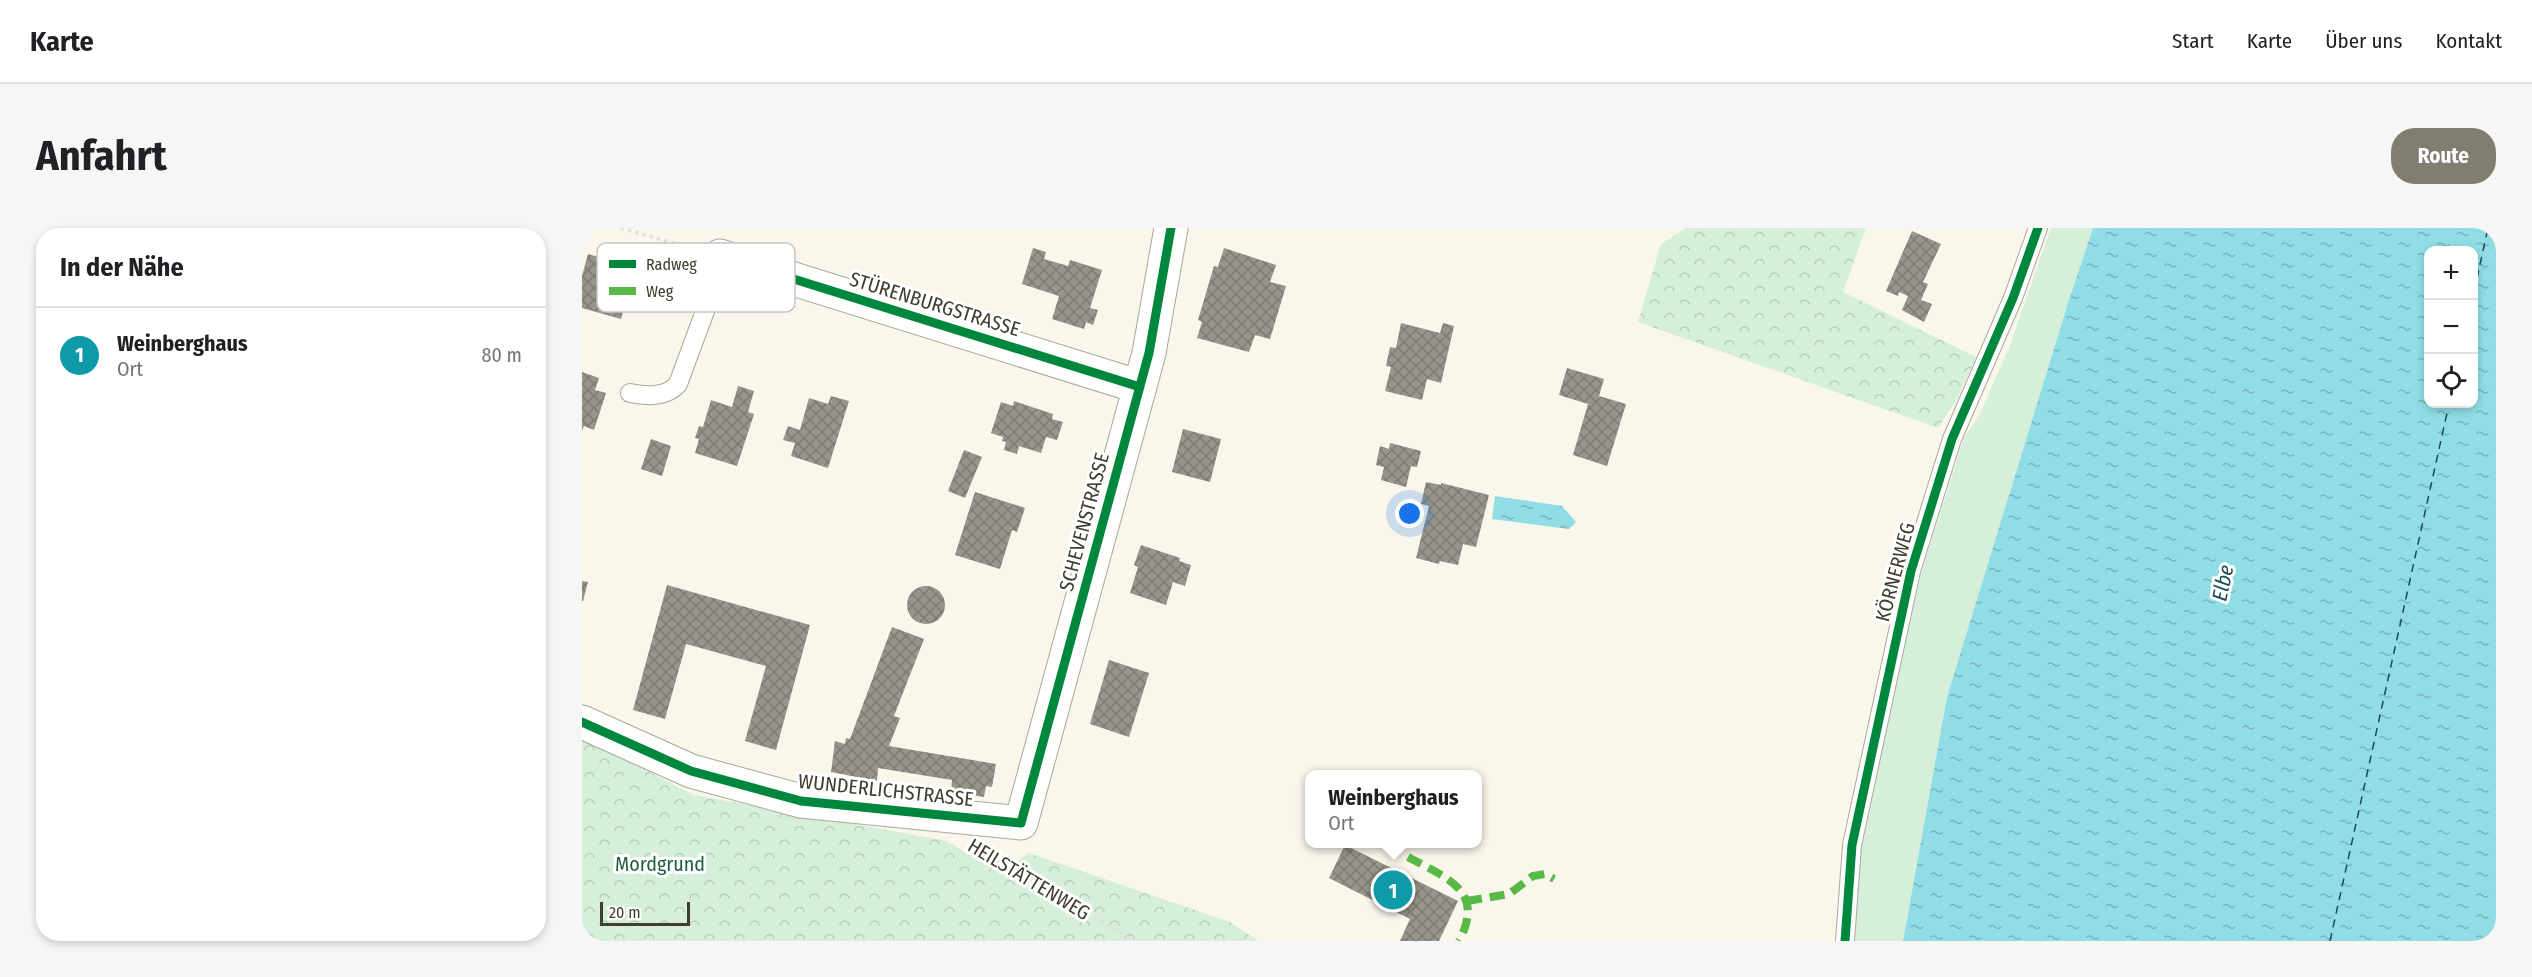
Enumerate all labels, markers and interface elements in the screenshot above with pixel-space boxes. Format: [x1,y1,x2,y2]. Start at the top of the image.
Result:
text: Karte [30,25,94,58]
text: Start [2172,28,2214,54]
text: Karte [2247,28,2292,54]
text: Über uns [2325,28,2402,54]
text: Kontakt [2435,28,2502,54]
button: Route [2391,128,2496,184]
text: Anfahrt [36,131,167,181]
legend [597,243,795,312]
map controls [2424,246,2478,408]
button: + [2424,246,2478,300]
text: In der Nähe [60,252,184,283]
text: Radweg [646,255,697,274]
street label: STÜRENBURGSTRASSE [847,267,1023,341]
text: Weg [646,282,674,301]
button: − [2424,300,2478,354]
text: Weinberghaus [117,330,248,357]
text: 1 [75,343,84,367]
text: 80 m [482,343,522,367]
button: locate [2424,354,2478,408]
text: Ort [117,357,143,381]
street label: SCHEVENSTRASSE [1054,450,1114,594]
your location [1395,499,1424,528]
street label: KÖRNERWEG [1870,520,1920,624]
water label: Elbe [2207,562,2240,603]
street label: WUNDERLICHSTRASSE [797,769,975,811]
popup [1305,770,1482,848]
text: Weinberghaus [1328,784,1459,811]
text: Ort [1328,811,1354,835]
street label: HEILSTÄTTENWEG [964,833,1094,925]
park label: Mordgrund [615,852,705,876]
pin: 1 [1374,868,1412,912]
scale bar [600,899,690,926]
text: 20 m [609,903,640,922]

